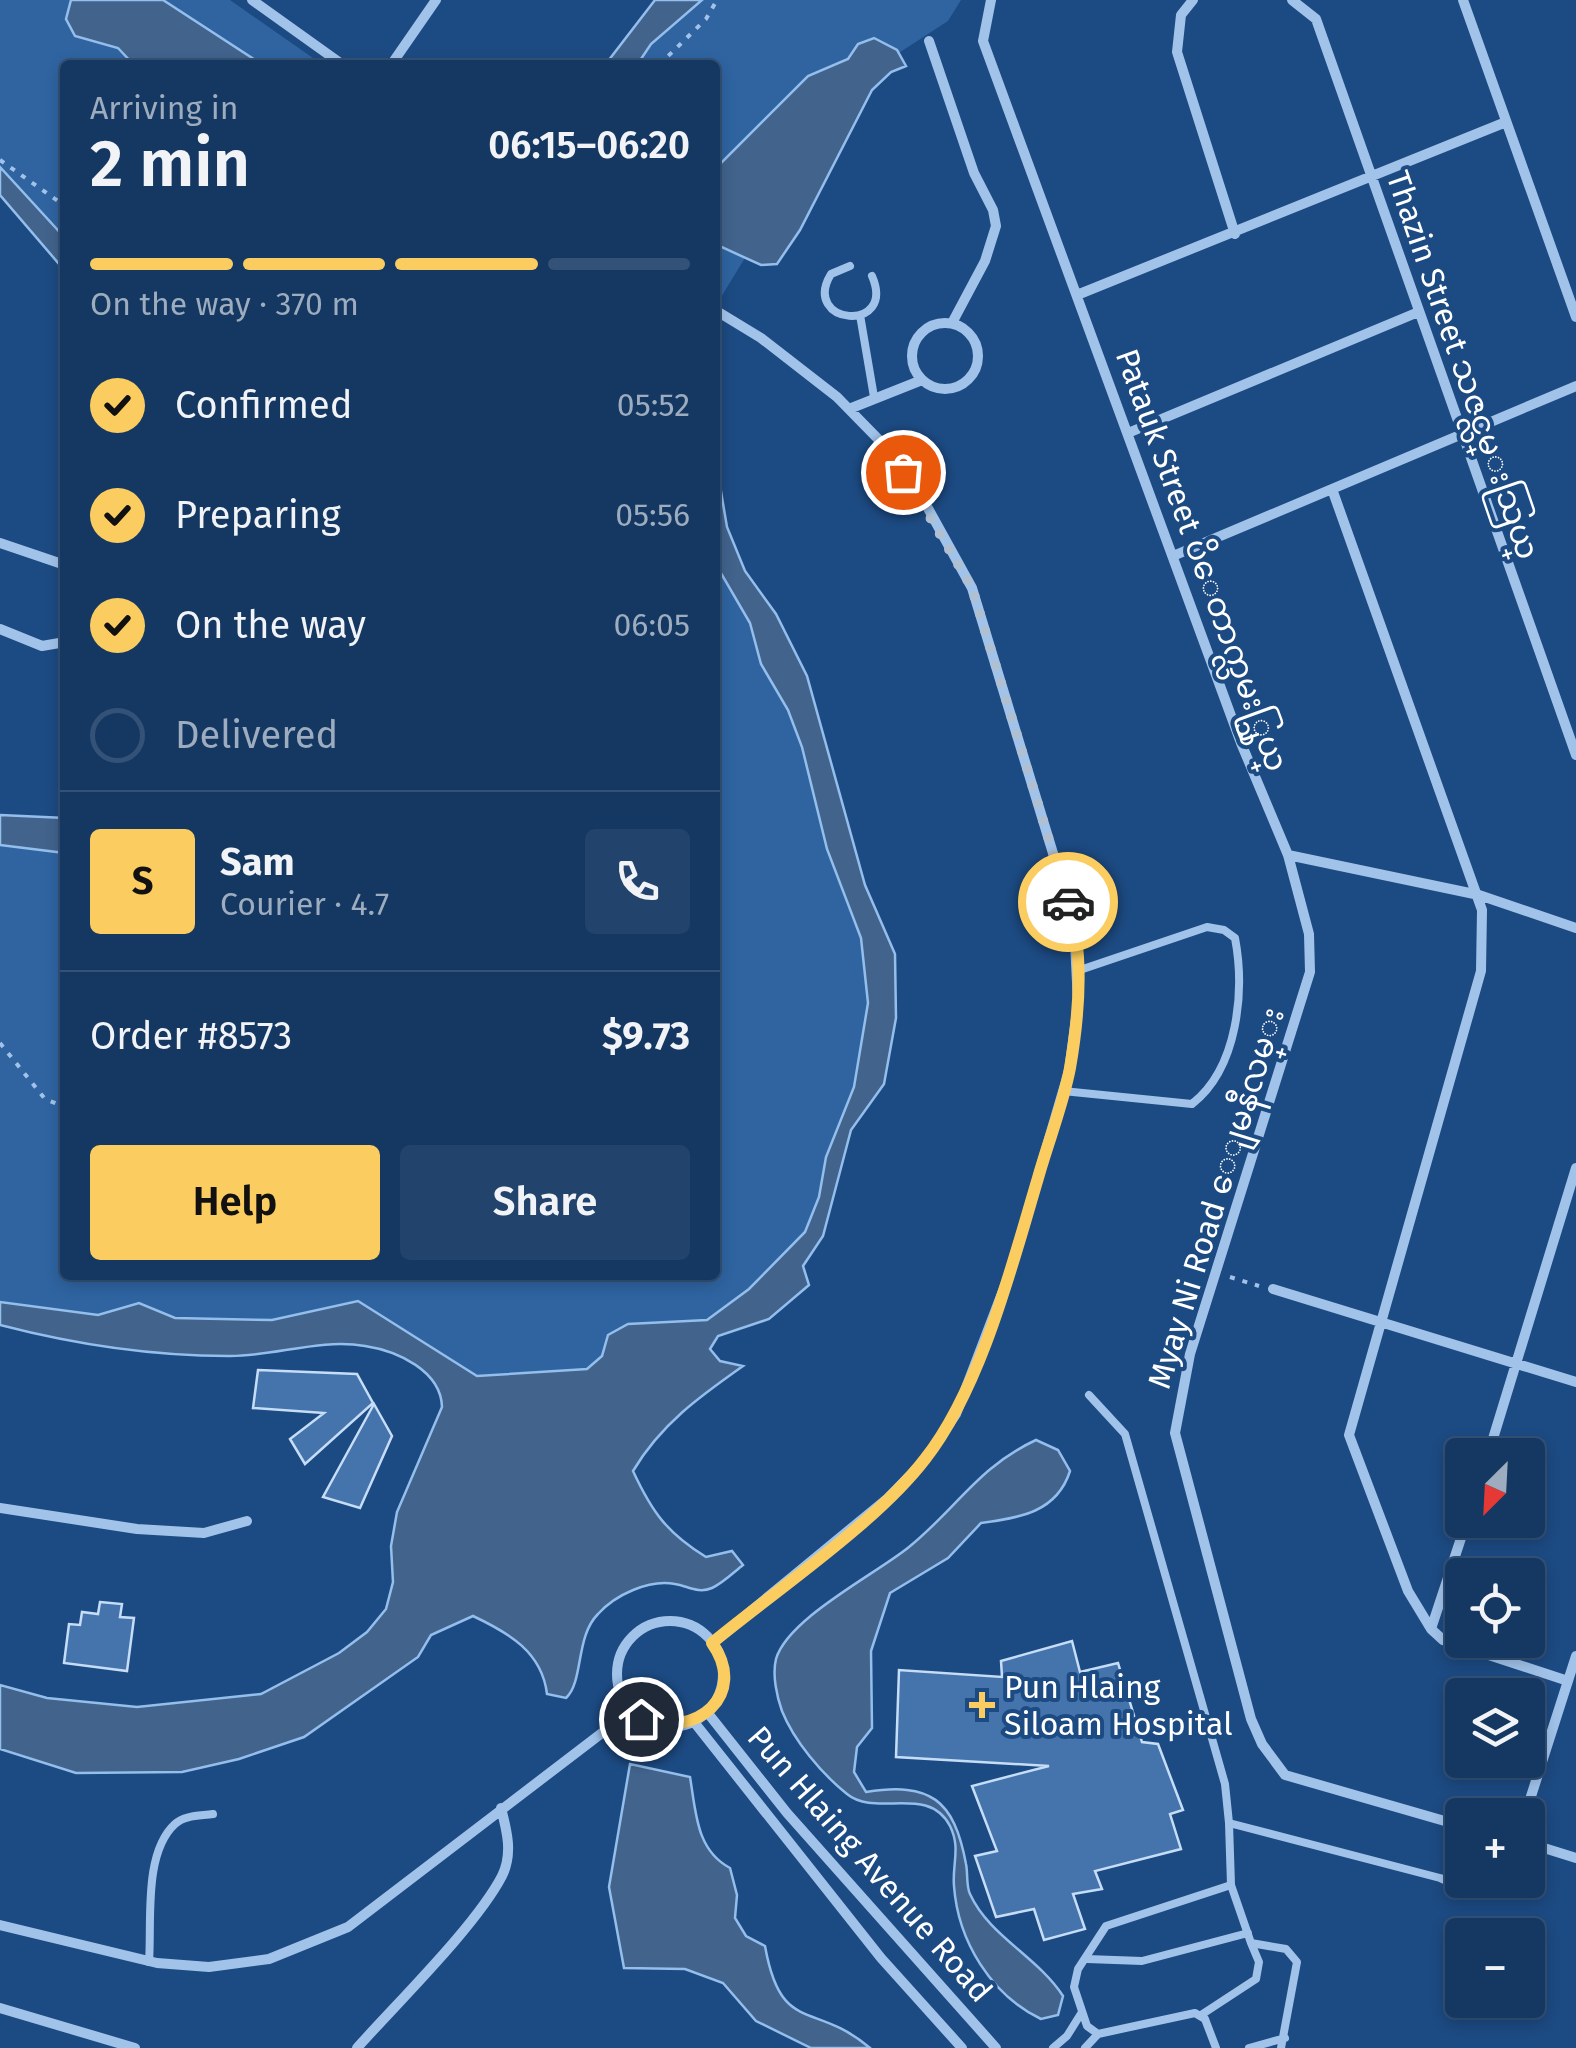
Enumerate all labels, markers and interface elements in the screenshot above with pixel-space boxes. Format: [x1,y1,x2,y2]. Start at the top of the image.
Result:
text: Arriving in [90,89,238,127]
text: 06:15–06:20 [488,122,690,168]
text: 2 min [90,125,250,203]
street label: Thazin Street သဇင္လမ္းသြယ္ [1372,165,1550,566]
text: On the way · 370 m [90,285,359,323]
street label: Patauk Street ပိေတာက္လမး္သြယ္ [1101,342,1300,779]
icon: check [90,378,145,433]
text: Confirmed [175,382,353,428]
text: 05:52 [617,386,690,424]
pin [861,430,946,515]
icon: bag [876,445,931,500]
icon: check [90,488,145,543]
text: Preparing [175,492,341,538]
text: 05:56 [615,496,690,534]
icon: check [90,598,145,653]
text: On the way [175,602,366,648]
text: 06:05 [614,606,690,644]
text: Delivered [175,712,338,758]
button: phone [585,829,690,934]
text: Sam [220,839,295,885]
courier [1018,852,1118,952]
text: S [132,858,153,904]
icon: car [1041,875,1096,930]
text: Courier · 4.7 [220,885,389,923]
street label: Myay Ni Road ေျမနီလမ္း [1136,1002,1299,1395]
text: Order #8573 [90,1013,292,1059]
text: $9.73 [602,1013,690,1059]
button: Help [90,1145,380,1260]
button: Share [400,1145,690,1260]
north arrow [1445,1438,1545,1538]
map controls [1445,1438,1545,2018]
button: locate [1445,1558,1545,1658]
place label: Pun Hlaing Siloam Hospital [1004,1668,1233,1743]
pin [599,1677,684,1762]
button: layers [1445,1678,1545,1778]
icon: home [614,1692,669,1747]
marker: Pun Hlaing Siloam Hospital [969,1692,995,1718]
street label: Pun Hlaing Avenue Road [740,1718,1000,2010]
button: + [1445,1798,1545,1898]
button: − [1445,1918,1545,2018]

